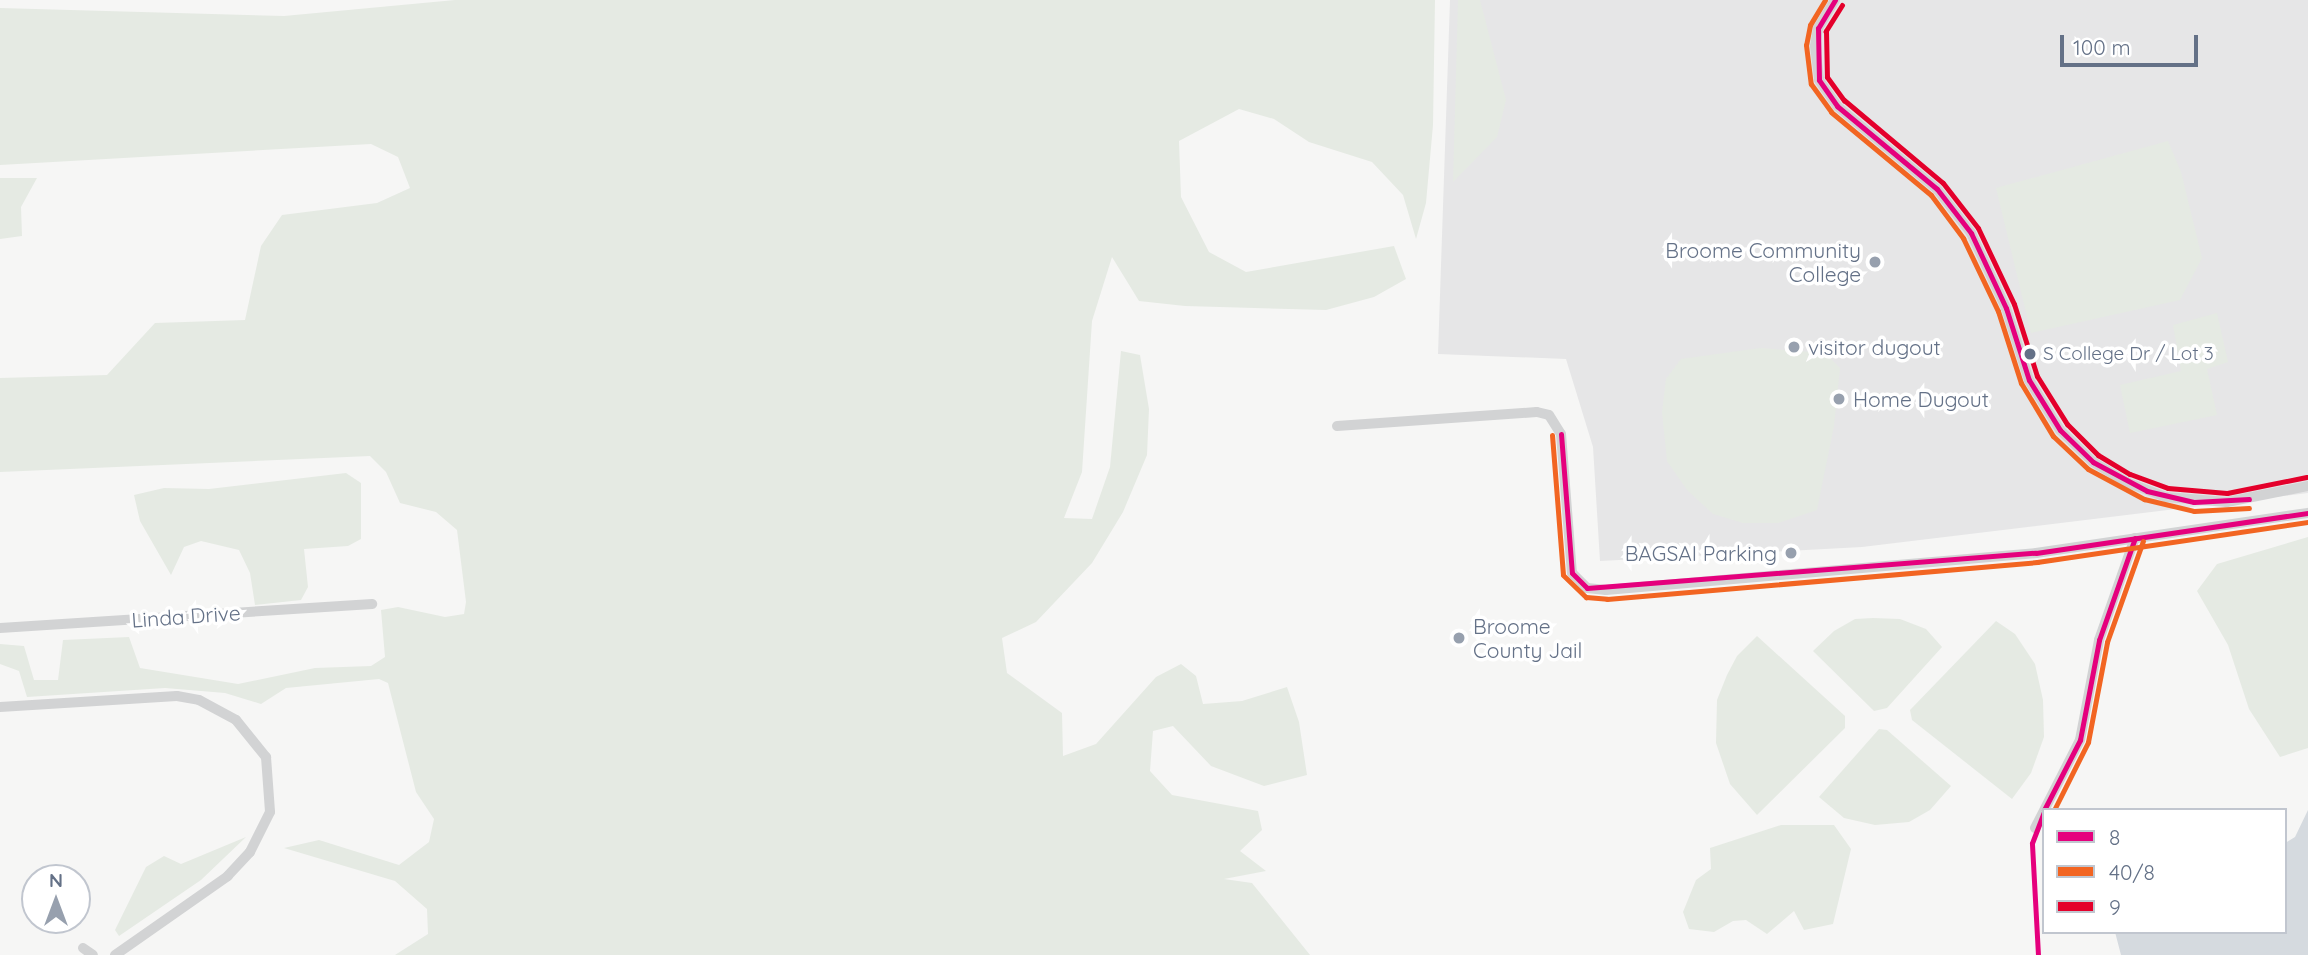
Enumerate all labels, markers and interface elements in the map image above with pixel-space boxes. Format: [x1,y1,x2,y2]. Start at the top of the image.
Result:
scale bar [2063,21,2201,65]
text: 100 m [2073,34,2131,60]
place label: Broome Community College [1665,237,1861,287]
marker: Broome Community College [1867,254,1883,270]
place label: visitor dugout [1808,334,1941,360]
marker: visitor dugout [1786,339,1802,355]
place label: S College Dr / Lot 3 [2043,343,2214,365]
marker: S College Dr / Lot 3 [2023,347,2037,361]
place label: Home Dugout [1853,386,1989,412]
marker: Home Dugout [1831,391,1847,407]
place label: BAGSAI Parking [1625,540,1777,566]
marker: BAGSAI Parking [1783,545,1799,561]
street label: Linda Drive [130,600,242,632]
place label: Broome County Jail [1473,613,1582,663]
marker: Broome County Jail [1451,630,1467,646]
legend [2042,808,2287,934]
text: 8 [2109,824,2120,850]
text: 40/8 [2109,859,2155,885]
north arrow [21,864,91,934]
text: N [49,868,63,892]
text: 9 [2109,894,2121,920]

